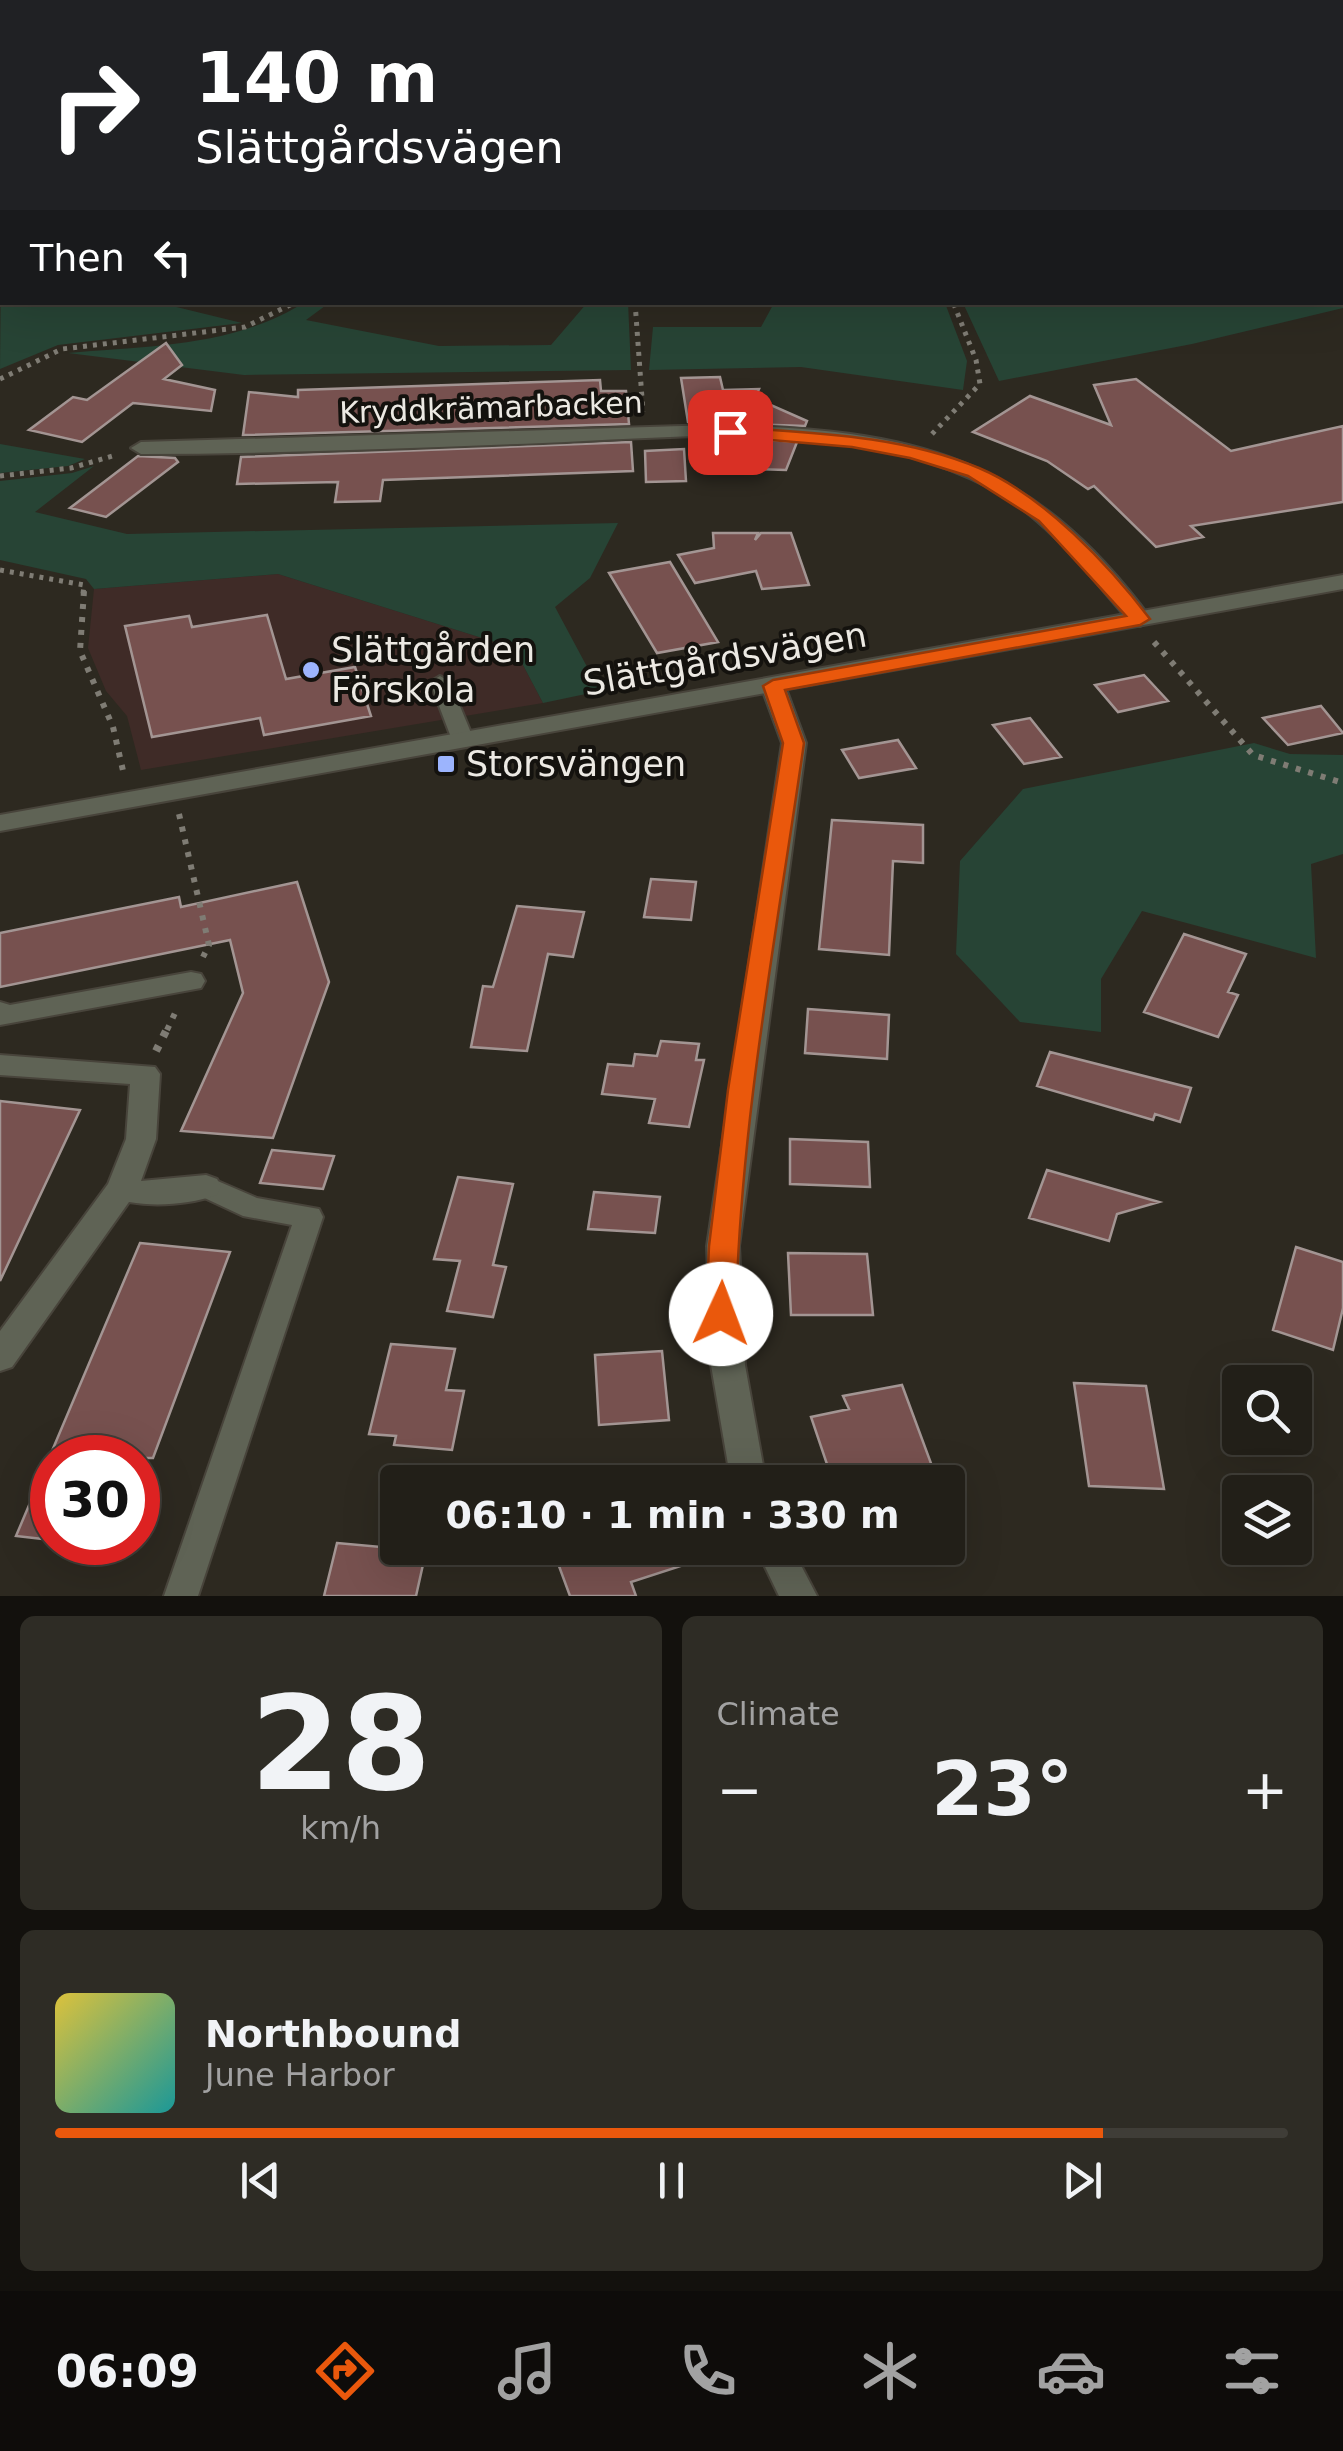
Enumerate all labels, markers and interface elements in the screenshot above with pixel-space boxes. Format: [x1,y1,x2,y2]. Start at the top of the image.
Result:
text: 140 m [195,37,438,119]
icon: right [30,40,160,170]
text: Slättgårdsvägen [195,121,564,174]
icon: left [145,230,200,285]
text: Then [30,236,125,280]
street label: Kryddkrämarbacken [339,385,643,430]
pin [688,390,773,475]
icon: arrive [703,405,758,460]
street label: Slättgårdsvägen [580,614,870,704]
place label: Slättgården Förskola [331,630,535,710]
marker: Slättgården Förskola [300,659,322,681]
place label: Storsvängen [466,744,686,784]
marker: Storsvängen [435,753,457,775]
position arrow [669,1262,773,1366]
map controls [1222,1365,1312,1565]
button: search [1222,1365,1312,1455]
speed limit sign: 30 [30,1435,160,1565]
button: layers [1222,1475,1312,1565]
text: 06:10 · 1 min · 330 m [445,1493,900,1537]
text: 28 [250,1668,431,1820]
text: Climate [717,1695,840,1733]
text: 23° [931,1745,1073,1833]
text: − [717,1758,763,1822]
text: + [1242,1758,1288,1822]
text: km/h [300,1809,381,1847]
text: Northbound [205,2012,461,2056]
text: June Harbor [205,2056,395,2094]
icon: previous [233,2153,288,2208]
icon: pause [644,2153,699,2208]
icon: next [1055,2153,1110,2208]
icon: directions [310,2336,380,2406]
icon: music [492,2336,562,2406]
icon: phone [673,2336,743,2406]
icon: climate [855,2336,925,2406]
icon: car [1036,2336,1106,2406]
icon: filters [1217,2336,1287,2406]
text: 06:09 [56,2345,199,2398]

